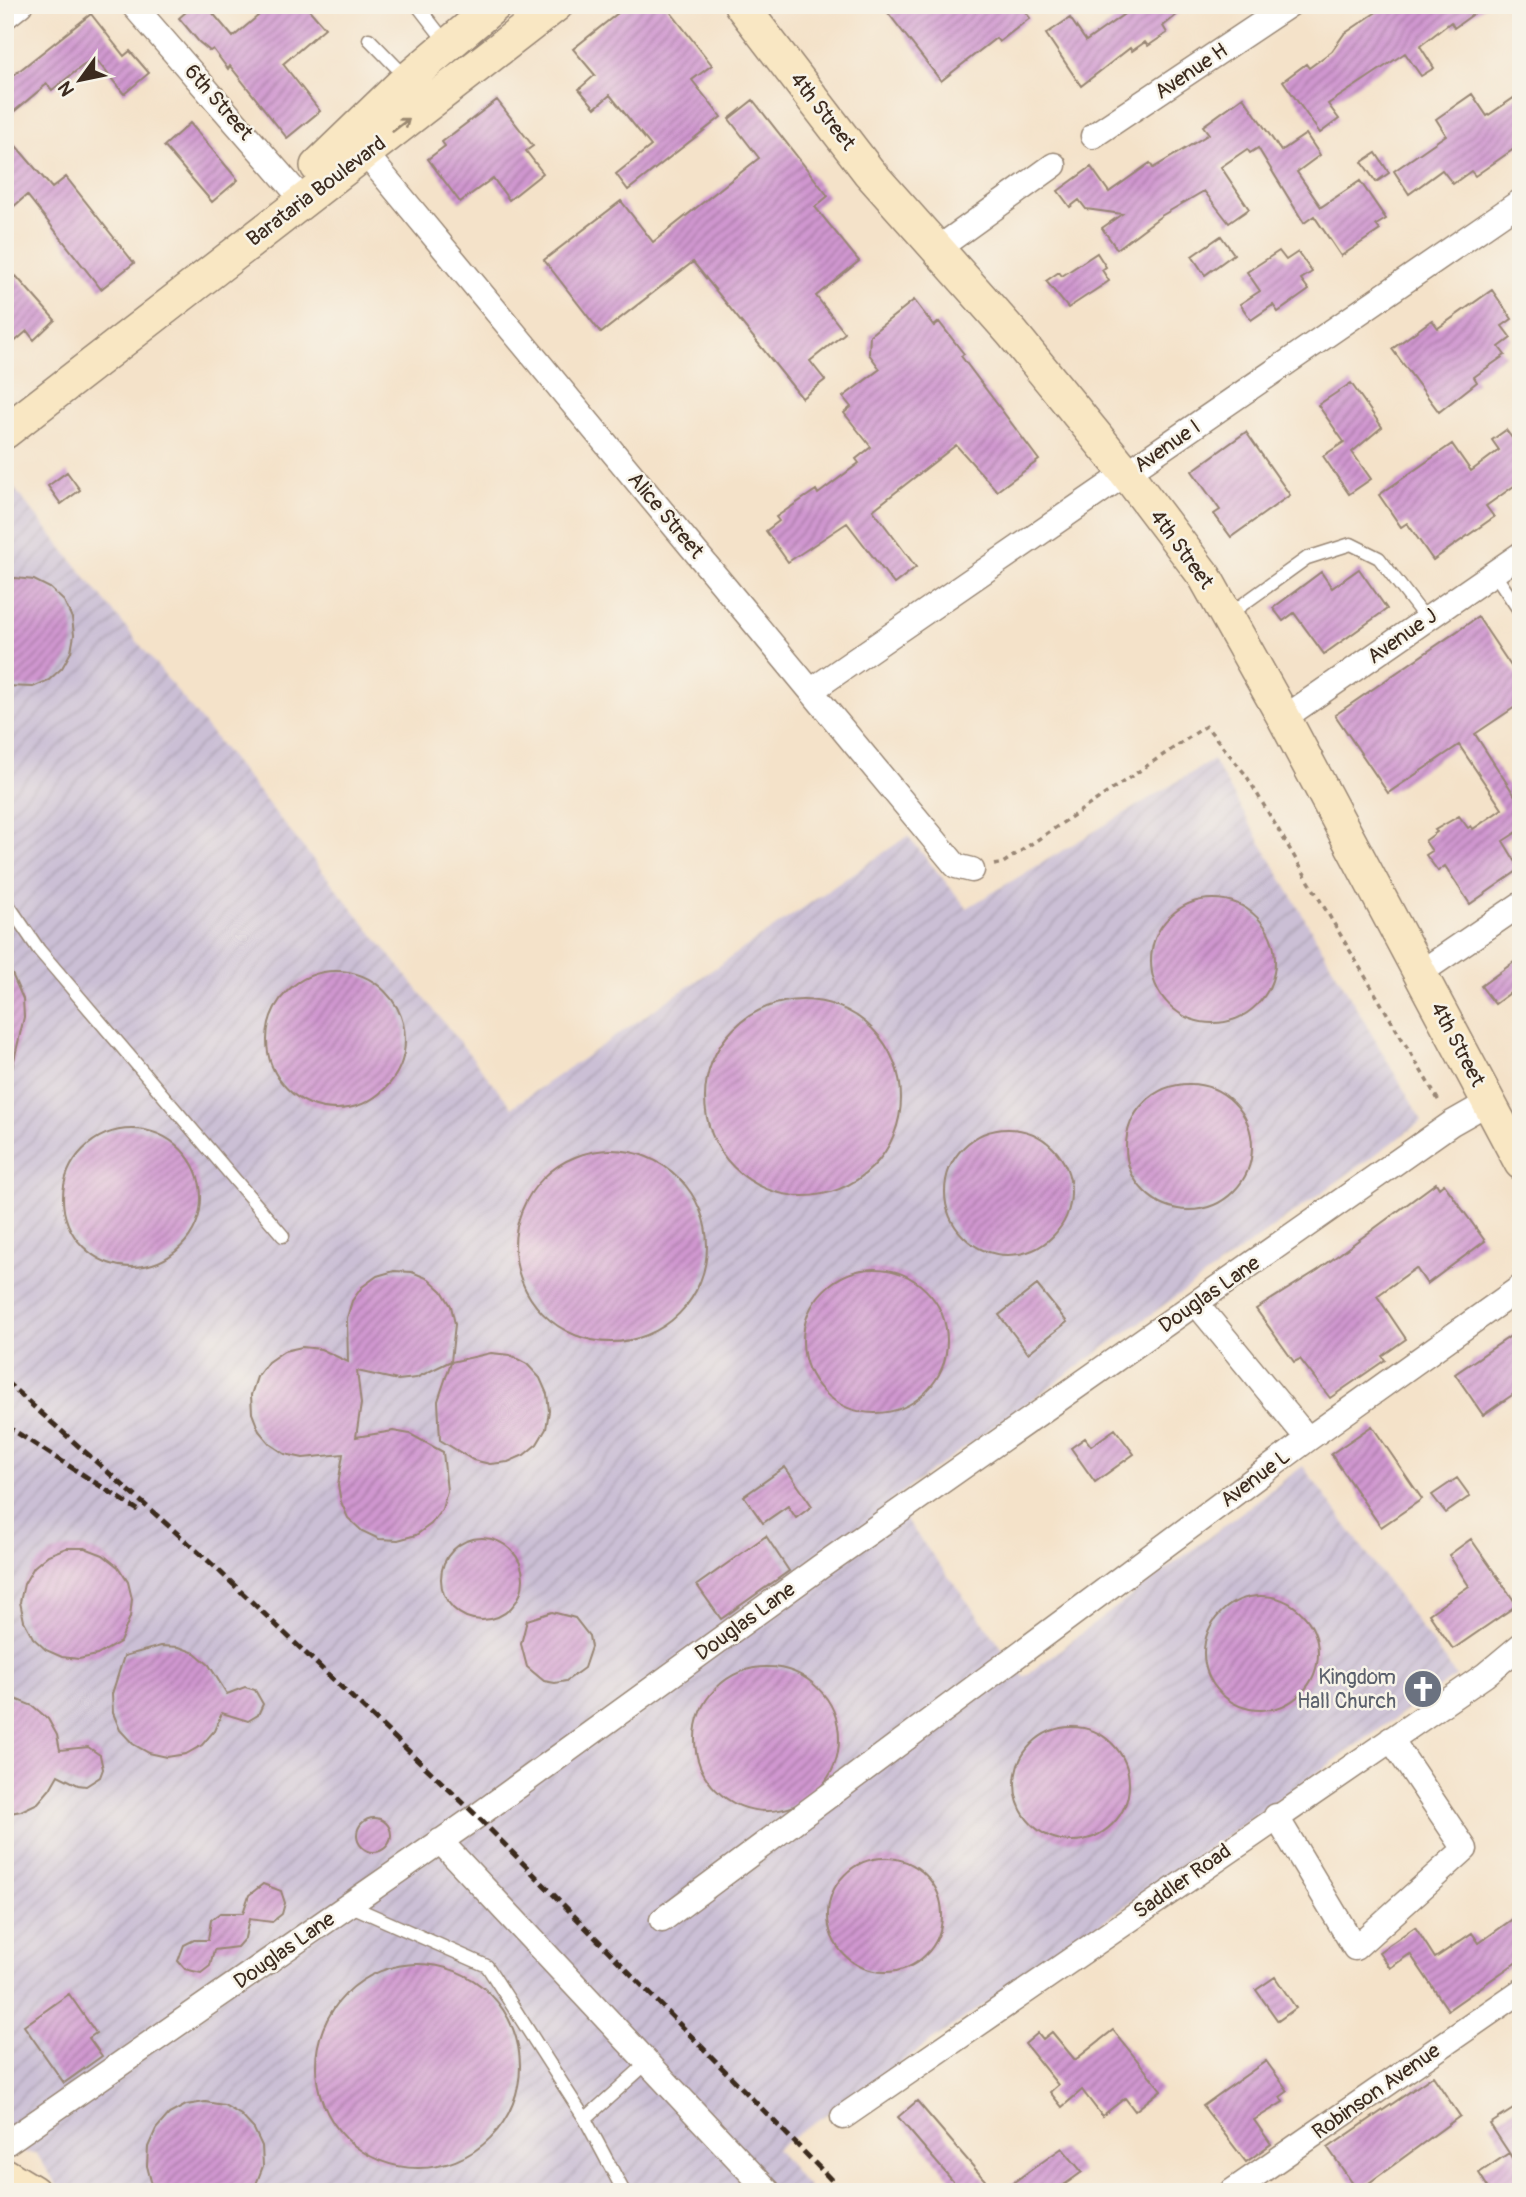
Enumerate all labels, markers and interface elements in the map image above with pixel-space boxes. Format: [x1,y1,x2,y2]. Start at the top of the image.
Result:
street label: Avenue H [1150,37,1233,106]
north arrow [46,46,116,116]
street label: 6th Street [178,59,259,146]
street label: 4th Street [784,67,862,156]
text: N [53,77,80,101]
one-way arrow [391,118,410,133]
street label: Barataria Boulevard [241,130,391,253]
street label: Avenue I [1129,414,1206,479]
street label: Alice Street [622,466,710,565]
street label: 4th Street [1144,504,1220,595]
street label: Avenue J [1362,603,1442,670]
street label: 4th Street [1424,997,1491,1092]
street label: Douglas Lane [1153,1249,1266,1339]
street label: Avenue L [1215,1443,1296,1514]
street label: Douglas Lane [690,1576,801,1667]
place label: Kingdom Hall Church [1297,1664,1396,1715]
church icon: Kingdom Hall Church [1402,1668,1444,1710]
street label: Saddler Road [1128,1838,1237,1925]
street label: Douglas Lane [228,1905,341,1995]
street label: Robinson Avenue [1307,2037,1446,2146]

